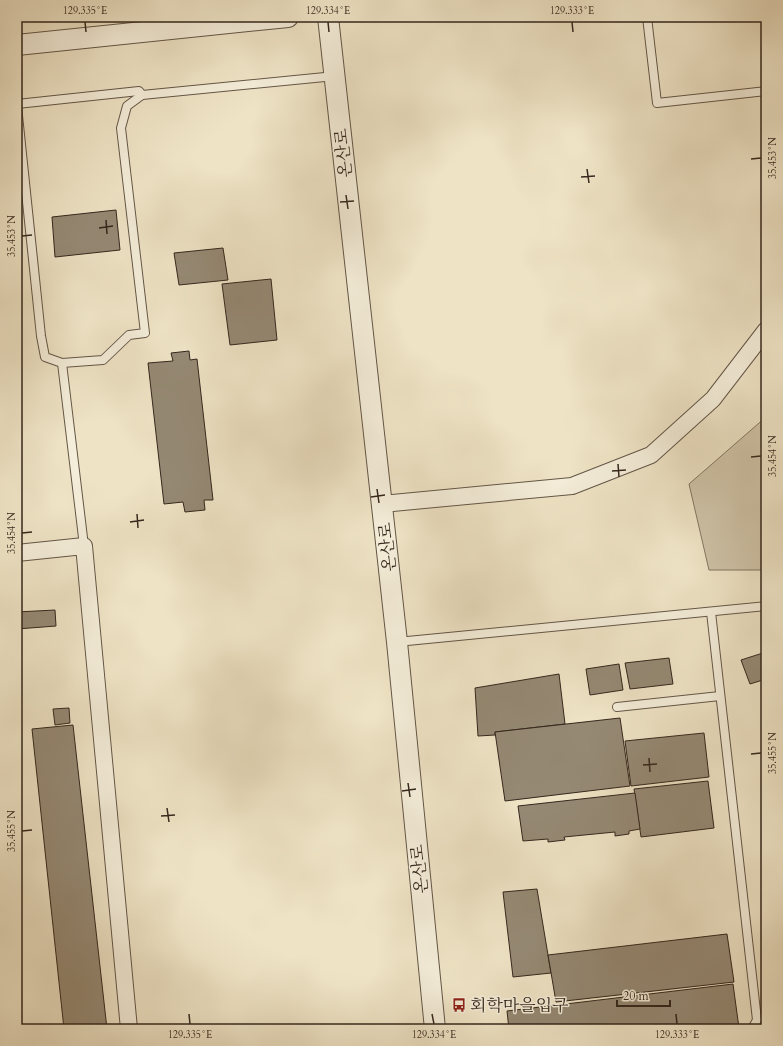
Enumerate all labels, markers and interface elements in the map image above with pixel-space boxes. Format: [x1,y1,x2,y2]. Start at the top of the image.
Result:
text: 129.335°E [63,4,107,18]
text: 129.334°E [306,4,350,18]
text: 129.333°E [550,4,594,18]
street label: 온산로 [329,127,358,179]
text: 35.453°N [766,137,780,179]
text: 35.453°N [5,215,19,257]
text: 35.454°N [766,435,780,477]
text: 35.454°N [5,512,19,554]
street label: 온산로 [373,521,402,573]
text: 35.455°N [766,732,780,774]
text: 35.455°N [5,810,19,852]
street label: 온산로 [405,843,434,895]
scale bar [617,982,670,1008]
text: 20 m [623,988,650,1004]
place label: 회학마을입구 [470,994,569,1017]
bus stop icon: 회학마을입구 [451,997,467,1013]
text: 129.335°E [168,1028,212,1042]
text: 129.334°E [412,1028,456,1042]
text: 129.333°E [655,1028,699,1042]

